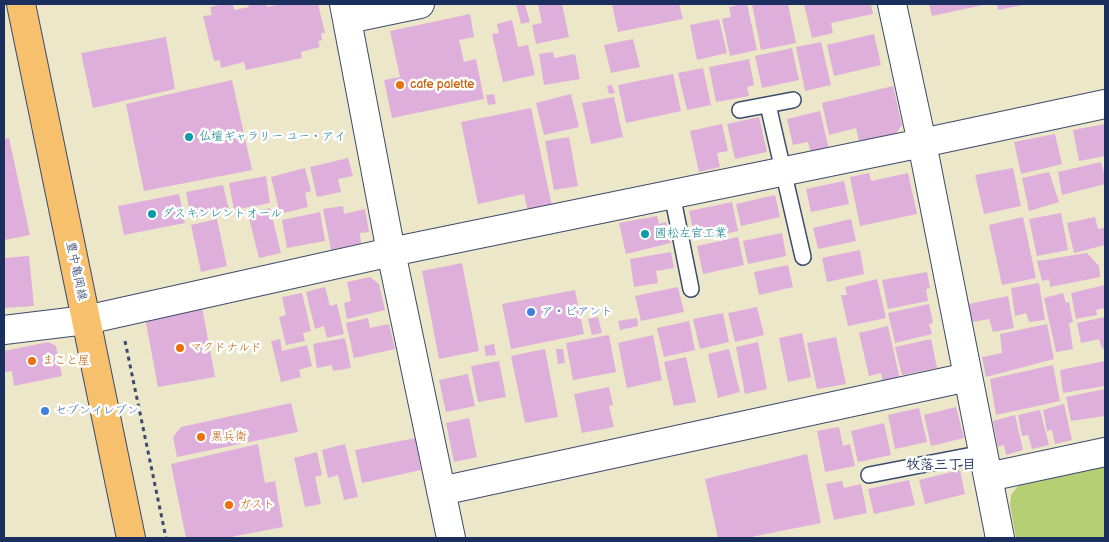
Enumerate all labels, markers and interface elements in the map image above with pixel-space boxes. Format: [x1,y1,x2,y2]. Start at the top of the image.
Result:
place label: cafe palette [410,78,474,92]
marker: cafe palette [394,79,406,91]
place label: 仏壇ギャラリー ユー・アイ [199,130,346,144]
marker: 仏壇ギャラリー ユー・アイ [183,131,195,143]
place label: ダスキンレントオール [162,207,282,221]
marker: ダスキンレントオール [146,208,158,220]
place label: 國松左官工業 [655,227,727,241]
marker: 國松左官工業 [639,228,651,240]
street label: 豊中亀岡線 [63,240,89,302]
place label: ア・ビアント [541,305,613,319]
marker: ア・ビアント [525,306,537,318]
place label: マクドナルド [190,341,262,355]
marker: マクドナルド [174,342,186,354]
place label: まこと屋 [42,354,90,368]
marker: まこと屋 [26,355,38,367]
place label: セブンイレブン [55,404,139,418]
marker: セブンイレブン [39,405,51,417]
place label: 黒兵衛 [211,430,247,444]
marker: 黒兵衛 [195,431,207,443]
district label: 牧落三丁目 [906,457,976,473]
place label: ガスト [239,498,275,512]
marker: ガスト [223,499,235,511]

